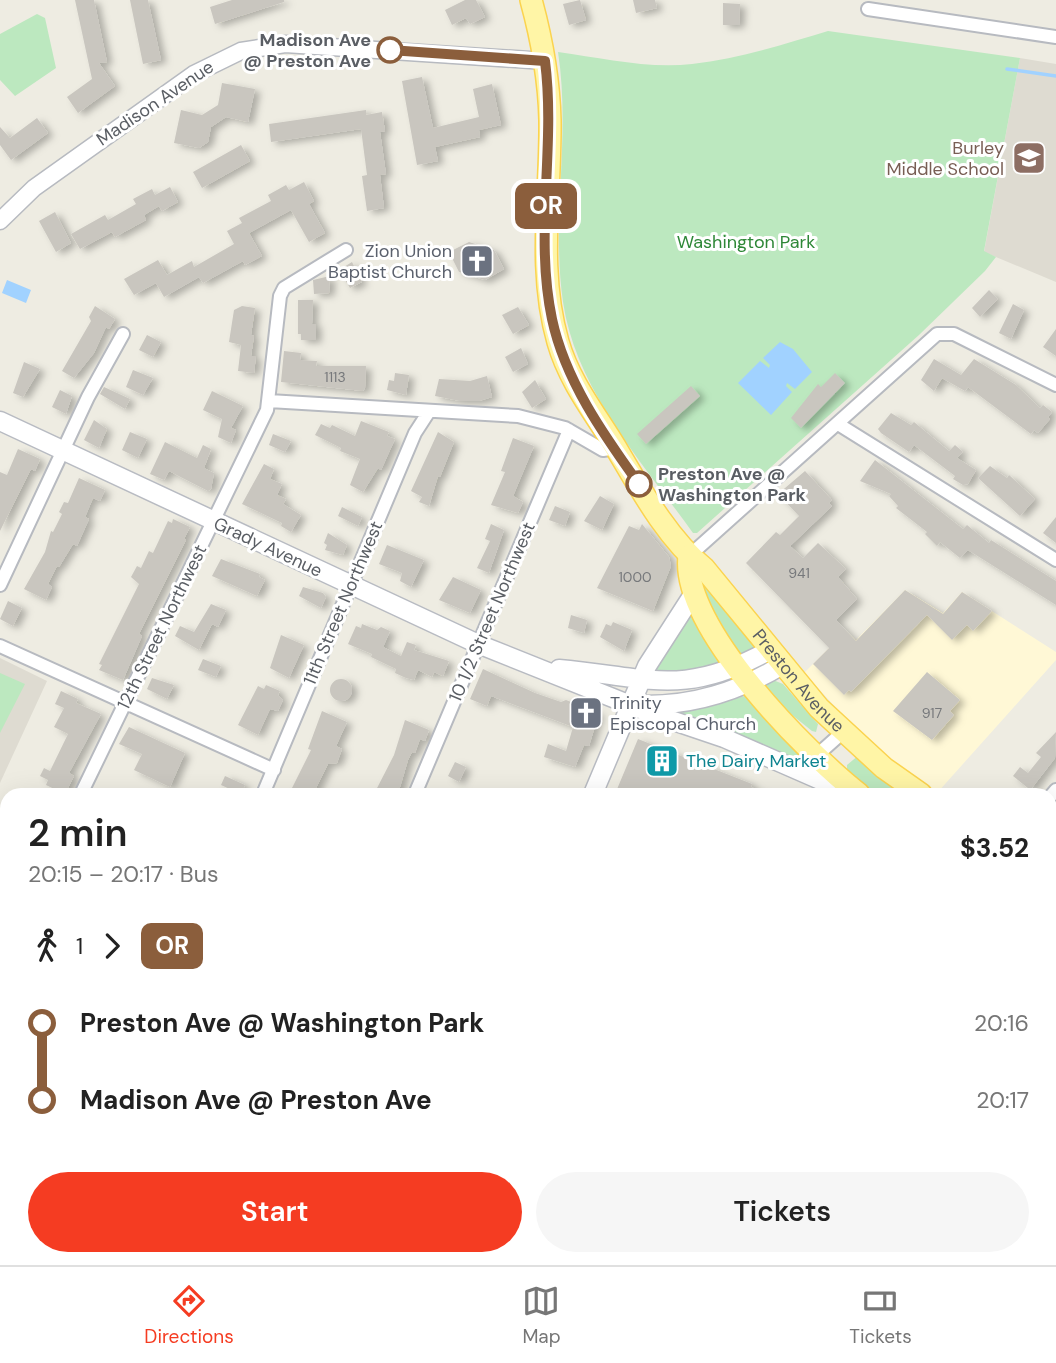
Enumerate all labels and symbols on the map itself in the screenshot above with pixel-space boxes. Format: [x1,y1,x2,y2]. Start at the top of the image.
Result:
place label: Madison Ave @ Preston Ave [243,28,371,73]
marker: Madison Ave @ Preston Ave [377,37,403,63]
street label: Madison Avenue [92,55,218,151]
place label: Burley Middle School [886,136,1004,181]
school or university icon: Burley Middle School [1010,139,1048,177]
line badge: OR [514,183,578,229]
park label: Washington Park [677,230,815,254]
place label: Zion Union Baptist Church [328,239,452,284]
church icon: Zion Union Baptist Church [458,242,496,280]
house number: 1113 [324,368,346,386]
place label: Preston Ave @ Washington Park [658,462,807,507]
marker: Preston Ave @ Washington Park [626,471,652,497]
street label: Grady Avenue [210,511,326,583]
street label: 11th Street Northwest [298,517,388,689]
street label: 10 1/2 Street Northwest [443,519,541,705]
street label: 12th Street Northwest [112,541,212,713]
house number: 941 [788,564,810,582]
house number: 1000 [618,568,652,586]
street label: Preston Avenue [747,624,850,738]
place label: Trinity Episcopal Church [610,691,756,736]
church icon: Trinity Episcopal Church [567,694,605,732]
house number: 917 [922,704,942,722]
building icon: The Dairy Market [643,742,681,780]
place label: The Dairy Market [686,749,826,773]

